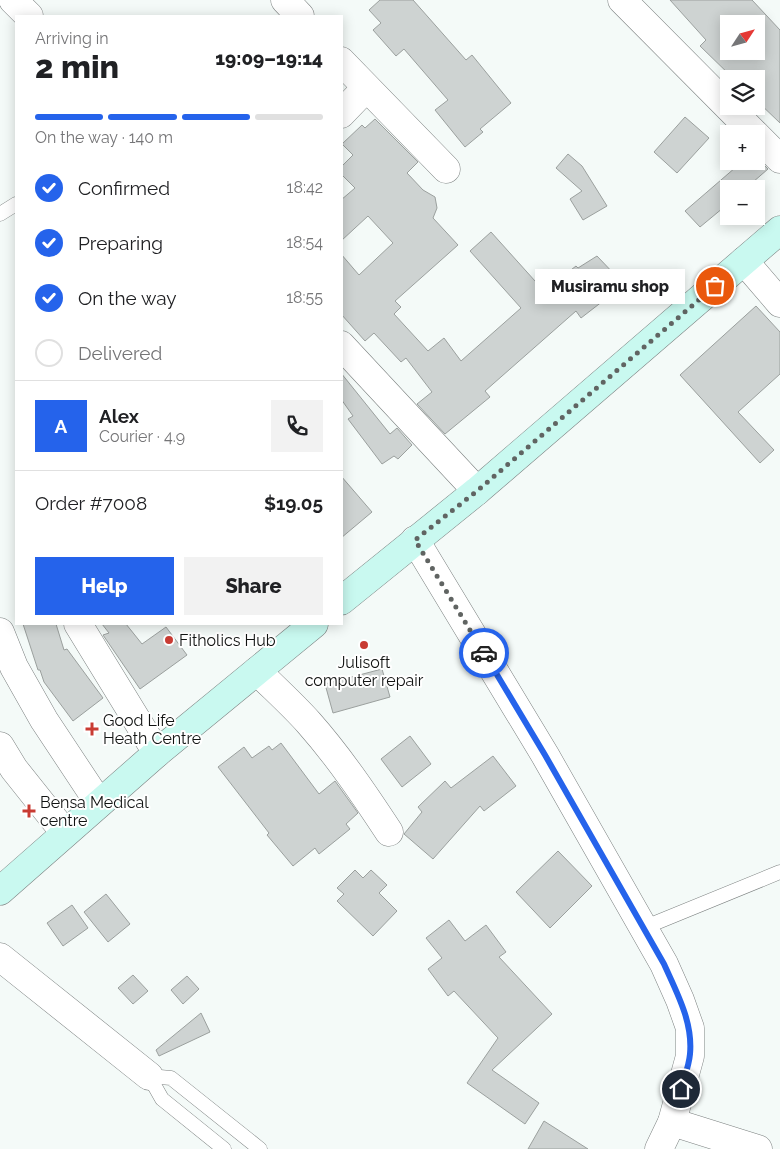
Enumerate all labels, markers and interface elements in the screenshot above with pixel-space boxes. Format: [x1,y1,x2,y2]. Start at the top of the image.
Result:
north arrow [720,15,765,60]
map controls [720,15,765,225]
text: Arriving in [35,29,109,48]
text: 19:09–19:14 [215,47,323,69]
text: 2 min [35,48,119,85]
button: layers [720,70,765,115]
button: + [720,125,765,170]
text: On the way · 140 m [35,128,173,147]
icon: check [35,174,63,202]
text: Confirmed [78,177,170,199]
text: 18:42 [287,178,323,197]
button: − [720,180,765,225]
icon: check [35,229,63,257]
text: Preparing [78,232,163,254]
text: 18:54 [286,233,323,252]
pin [694,265,736,307]
callout: Musiramu shop [535,268,685,304]
icon: bag [701,272,729,300]
text: Musiramu shop [551,277,669,296]
icon: check [35,284,63,312]
text: On the way [78,287,177,309]
text: 18:55 [286,288,323,307]
text: Delivered [78,342,162,364]
button: phone [271,400,323,452]
text: Alex [99,405,139,427]
text: A [55,415,67,437]
text: Courier · 4.9 [99,427,185,446]
text: Order #7008 [35,492,147,514]
text: $19.05 [264,492,323,514]
button: Help [35,557,174,615]
button: Share [184,557,323,615]
courier [459,628,509,678]
place label: Fitholics Hub [179,631,276,650]
marker: Fitholics Hub [163,634,175,646]
marker: Julisoft computer repair [358,639,370,651]
icon: car [470,639,498,667]
place label: Julisoft computer repair [305,653,424,690]
place label: Good Life Heath Centre [103,711,201,748]
marker: Good Life Heath Centre [85,722,99,736]
place label: Bensa Medical centre [40,793,149,830]
marker: Bensa Medical centre [22,804,36,818]
pin [660,1068,702,1110]
icon: home [667,1075,695,1103]

